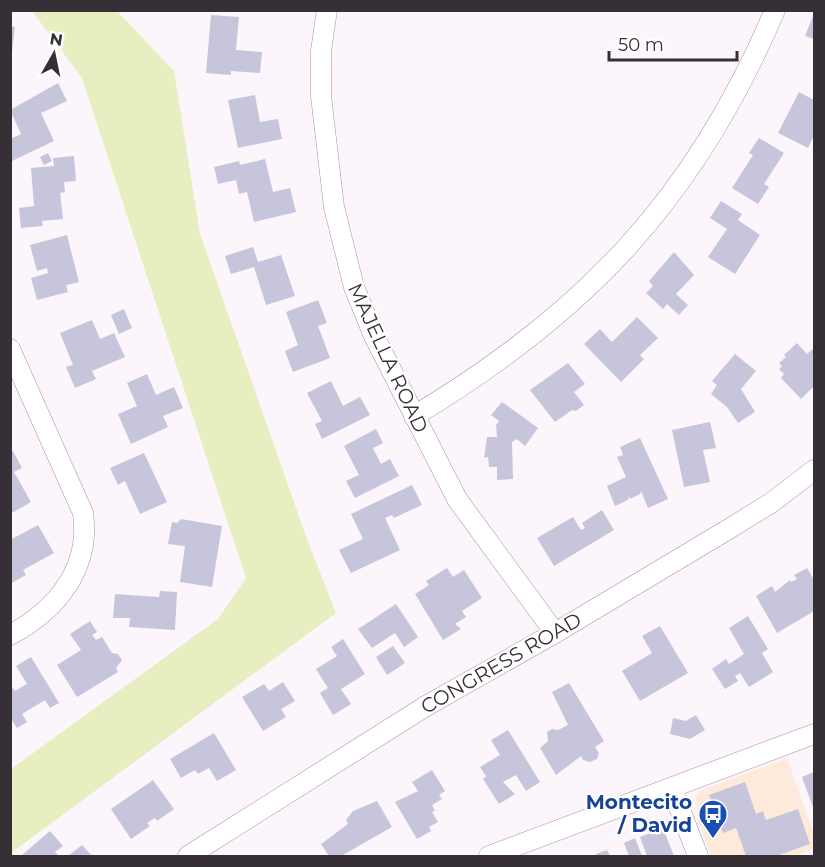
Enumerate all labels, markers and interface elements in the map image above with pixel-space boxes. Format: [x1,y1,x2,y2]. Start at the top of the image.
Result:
north arrow [24,24,84,84]
scale bar [609,24,736,62]
text: N [48,29,64,50]
text: 50 m [618,34,664,56]
street label: MAJELLA ROAD [343,279,433,437]
street label: CONGRESS ROAD [416,607,586,719]
place label: Montecito / David [586,790,692,837]
bus stop icon: Montecito / David [697,798,729,840]

